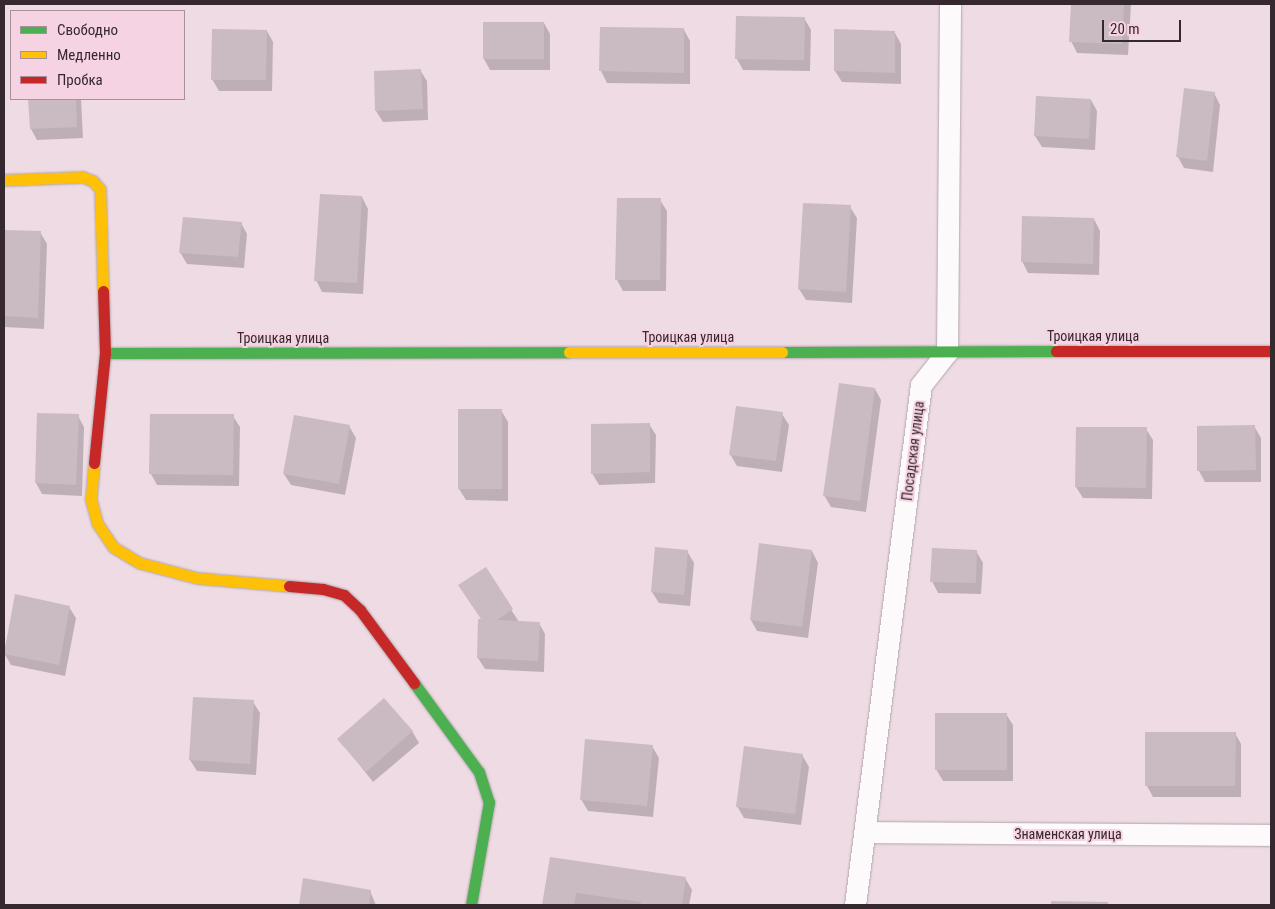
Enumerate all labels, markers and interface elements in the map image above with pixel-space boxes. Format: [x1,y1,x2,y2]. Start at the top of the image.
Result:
legend [10,10,185,100]
scale bar [1105,10,1184,42]
text: 20 m [1110,20,1140,38]
text: Свободно [57,21,118,39]
text: Медленно [57,46,121,64]
text: Пробка [57,71,103,89]
street label: Троицкая улица [1047,328,1139,344]
street label: Троицкая улица [642,329,734,345]
street label: Троицкая улица [237,330,329,346]
street label: Посадская улица [899,400,927,502]
street label: Знаменская улица [1014,826,1122,842]

